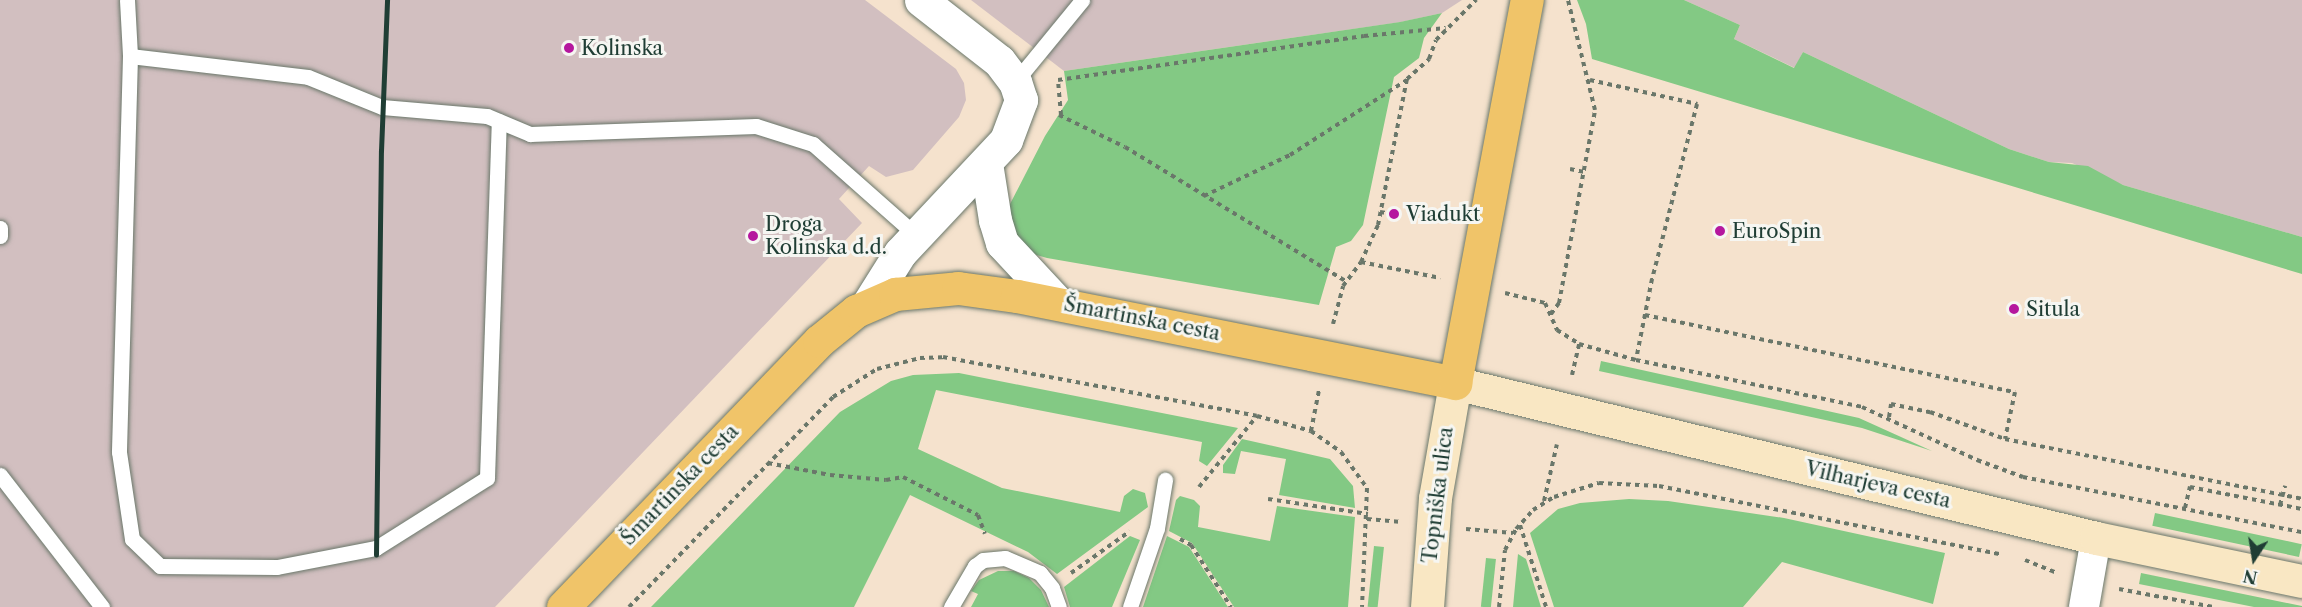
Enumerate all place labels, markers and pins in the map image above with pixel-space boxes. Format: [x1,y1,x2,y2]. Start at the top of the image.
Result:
place label: Kolinska [581,36,663,60]
marker: Kolinska [562,41,576,55]
place label: Viadukt [1406,202,1480,226]
marker: Viadukt [1387,207,1401,221]
place label: Droga Kolinska d.d. [765,213,887,260]
place label: EuroSpin [1732,219,1821,243]
marker: EuroSpin [1713,224,1727,238]
marker: Droga Kolinska d.d. [746,229,760,243]
place label: Situla [2026,297,2080,321]
marker: Situla [2007,302,2021,316]

